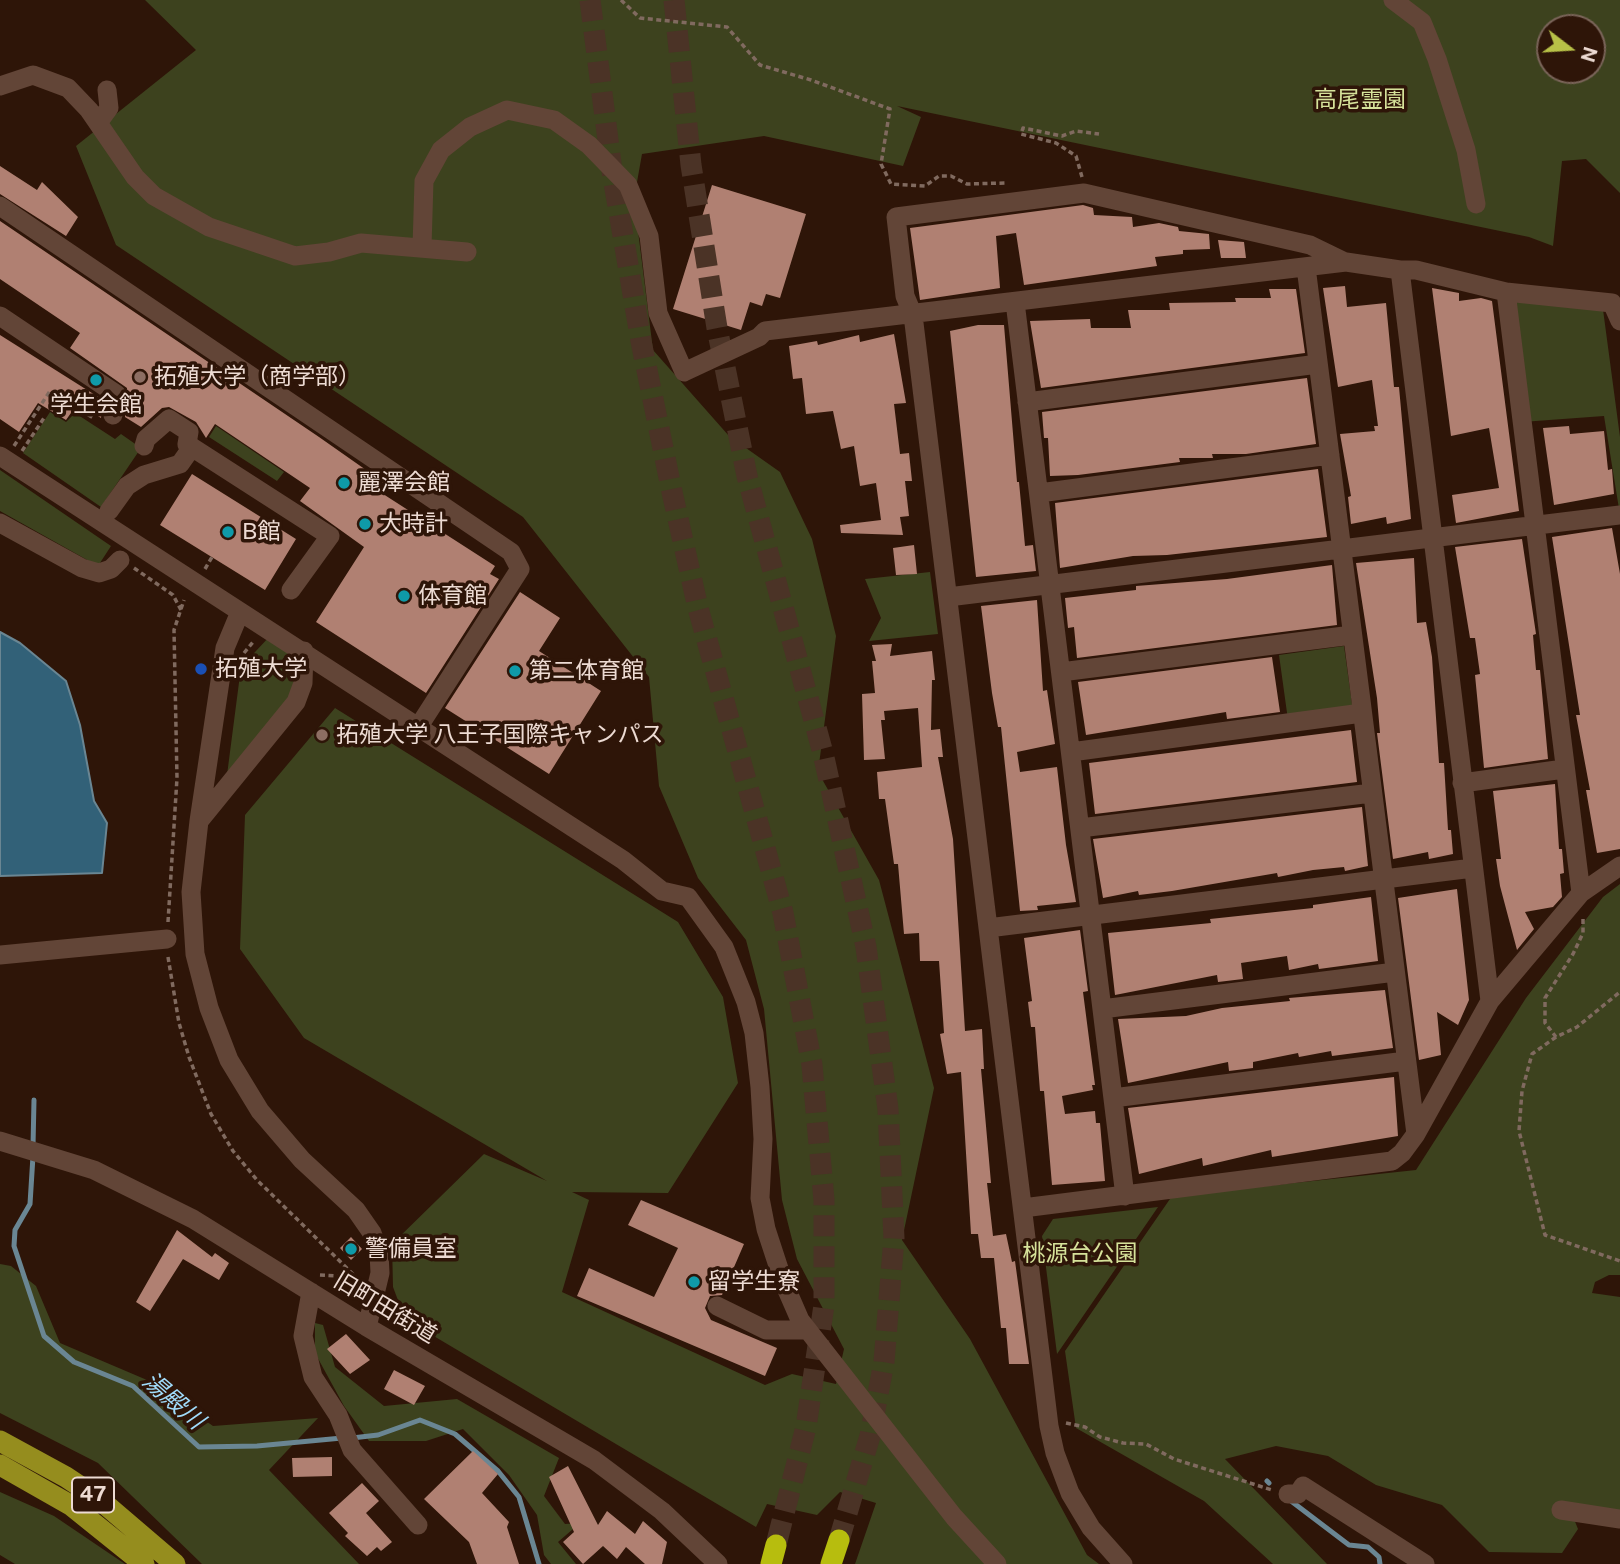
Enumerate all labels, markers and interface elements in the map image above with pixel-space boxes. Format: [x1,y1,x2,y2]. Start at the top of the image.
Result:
north arrow [1536,14,1606,84]
text: N [1576,44,1602,65]
park label: 高尾霊園 [1314,86,1406,114]
place label: 拓殖大学（商学部） [154,363,361,391]
marker: 拓殖大学（商学部） [132,369,148,385]
marker: 学生会館 [88,372,104,388]
place label: 学生会館 [50,391,142,419]
place label: 麗澤会館 [358,469,450,497]
marker: 麗澤会館 [336,475,352,491]
place label: 大時計 [379,510,448,538]
marker: 大時計 [357,516,373,532]
place label: B館 [242,518,280,546]
marker: B館 [220,524,236,540]
place label: 体育館 [418,582,487,610]
marker: 体育館 [396,588,412,604]
place label: 拓殖大学 [215,655,307,683]
place label: 第二体育館 [529,657,644,685]
marker: 拓殖大学 [193,661,209,677]
marker: 第二体育館 [507,663,523,679]
place label: 拓殖大学 八王子国際キャンパス [336,721,664,749]
marker: 拓殖大学 八王子国際キャンパス [314,727,330,743]
place label: 警備員室 [365,1235,457,1263]
park label: 桃源台公園 [1023,1240,1137,1268]
marker: 警備員室 [343,1241,359,1257]
street label: 旧町田街道 [329,1267,441,1349]
place label: 留学生寮 [708,1268,800,1296]
marker: 留学生寮 [686,1274,702,1290]
water label: 湯殿川 [136,1367,210,1435]
road number: 47 [72,1478,114,1512]

